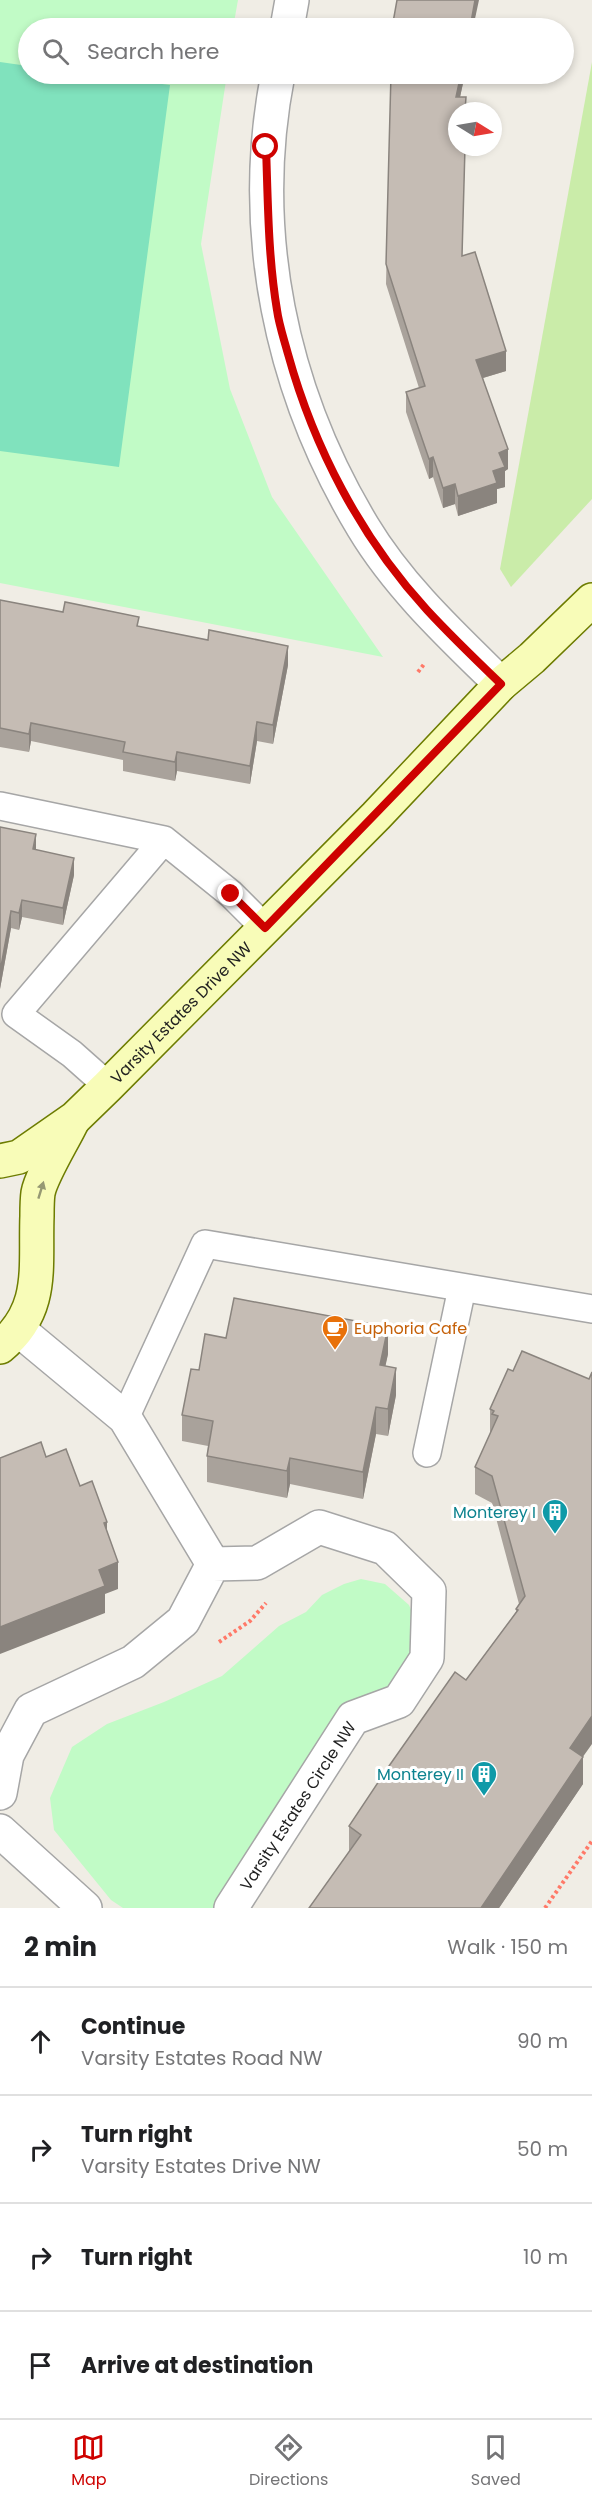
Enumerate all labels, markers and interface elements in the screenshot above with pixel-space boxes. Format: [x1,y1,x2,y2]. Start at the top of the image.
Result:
search box [18,18,574,84]
icon: search [39,35,72,68]
text: Search here [87,36,220,67]
north arrow [448,102,502,156]
route start [252,133,278,159]
route end [217,880,243,906]
street label: Varsity Estates Drive NW [105,936,257,1089]
one-way arrow [37,1181,46,1199]
cafe icon: Euphoria Cafe [320,1313,350,1351]
place label: Euphoria Cafe [354,1317,467,1340]
building icon: Monterey I [540,1497,570,1535]
place label: Monterey I [453,1501,536,1524]
street label: Varsity Estates Circle NW [235,1717,362,1895]
building icon: Monterey II [469,1759,499,1797]
place label: Monterey II [377,1763,464,1786]
text: 2 min [24,1929,97,1965]
text: Walk · 150 m [447,1933,568,1961]
text: Continue [81,2011,185,2042]
icon: ahead [24,2025,57,2058]
text: 90 m [517,2027,568,2055]
text: Varsity Estates Road NW [81,2044,323,2072]
text: Turn right [81,2119,192,2150]
icon: right [24,2133,57,2166]
text: 50 m [517,2135,568,2163]
text: Varsity Estates Drive NW [81,2152,321,2180]
icon: right [24,2241,57,2274]
text: Turn right [81,2242,192,2273]
text: 10 m [523,2243,568,2271]
icon: arrive [24,2349,57,2382]
text: Arrive at destination [81,2350,313,2381]
tab: Map [71,2431,107,2492]
tab: Directions [249,2431,328,2492]
tab: Saved [471,2431,521,2492]

